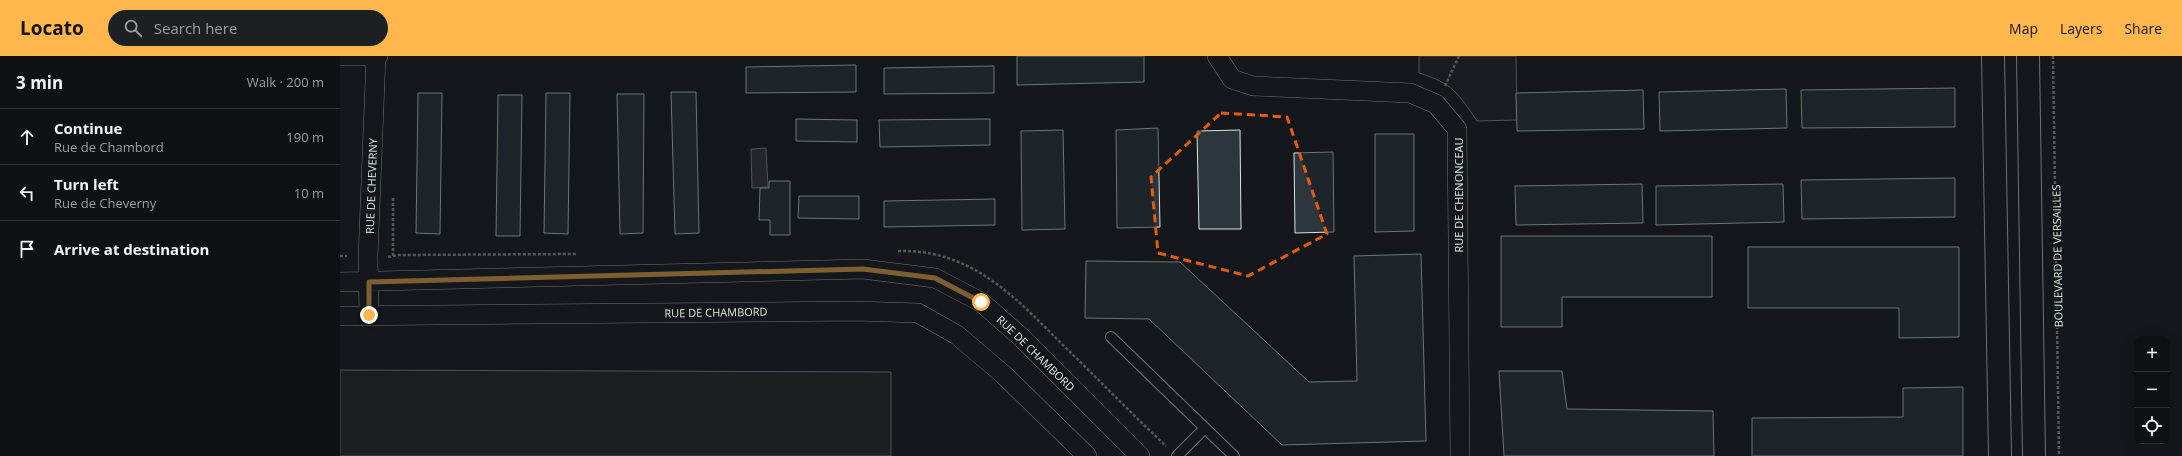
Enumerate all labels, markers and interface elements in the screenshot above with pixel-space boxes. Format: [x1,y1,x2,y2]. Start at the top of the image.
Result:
search box [108,10,388,46]
text: Locato [20,15,84,41]
icon: search [122,17,144,39]
text: Search here [154,18,237,38]
text: Map [2009,19,2038,38]
text: Layers [2060,19,2102,38]
text: Share [2124,19,2162,38]
text: 3 min [16,71,63,94]
text: Walk · 200 m [247,73,324,91]
text: Continue [54,118,122,138]
icon: ahead [16,126,38,148]
text: 190 m [286,128,324,146]
street label: RUE DE CHEVERNY [362,137,380,234]
street label: RUE DE CHENONCEAU [1451,137,1466,253]
text: Rue de Chambord [54,138,164,156]
text: Turn left [54,174,119,194]
icon: left [16,182,38,204]
text: 10 m [294,184,324,202]
street label: BOULEVARD DE VERSAILLES [2048,184,2066,328]
text: Rue de Cheverny [54,194,156,212]
icon: arrive [16,238,38,260]
text: Arrive at destination [54,239,209,259]
route start [972,293,990,311]
street label: RUE DE CHAMBORD [664,304,768,320]
route end [360,306,378,324]
street label: RUE DE CHAMBORD [994,312,1078,394]
map controls [2134,336,2170,444]
button: + [2134,336,2170,372]
button: − [2134,372,2170,408]
button: locate [2134,408,2170,444]

